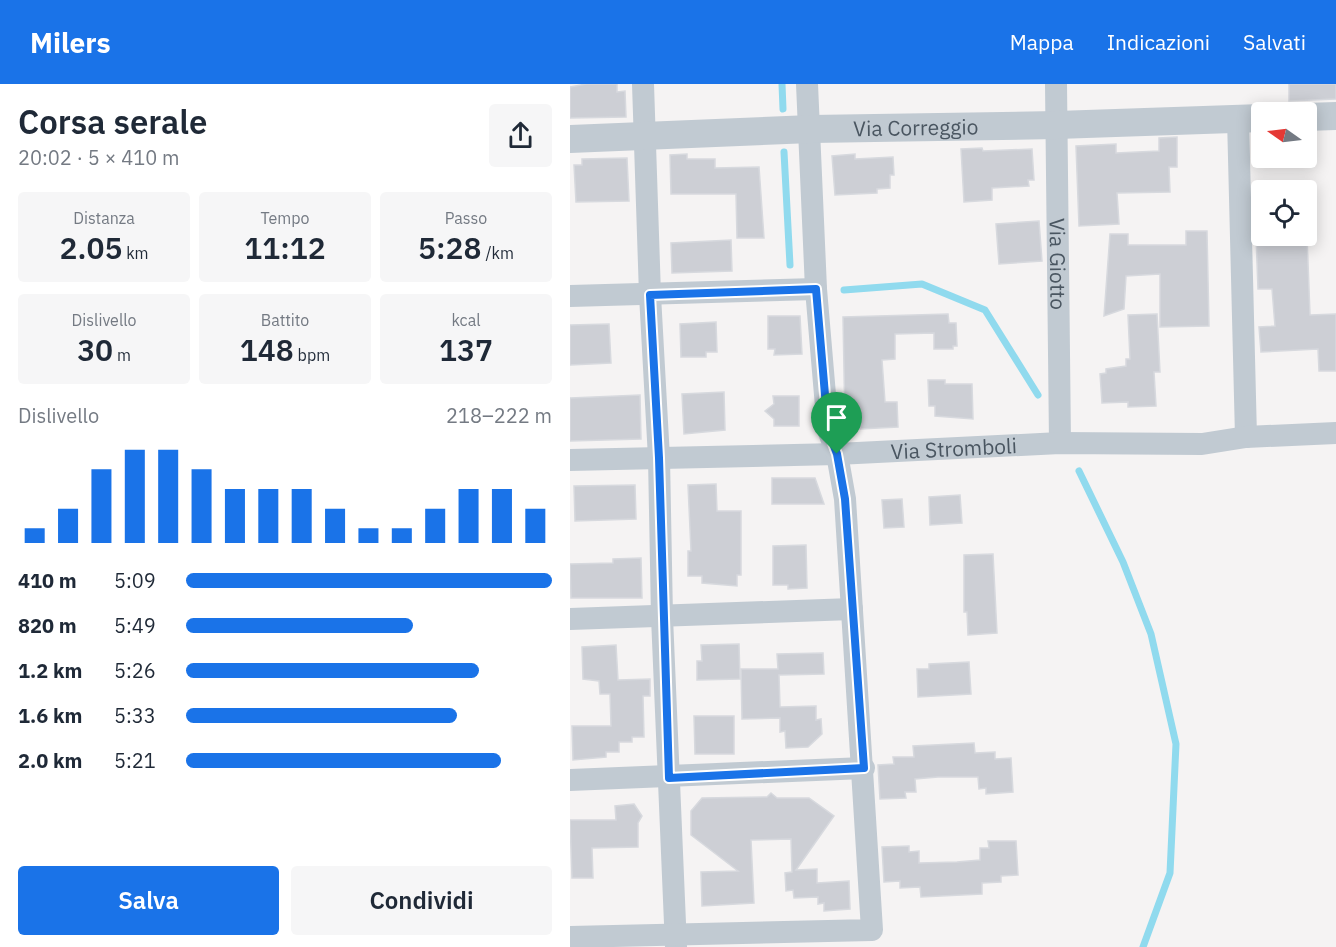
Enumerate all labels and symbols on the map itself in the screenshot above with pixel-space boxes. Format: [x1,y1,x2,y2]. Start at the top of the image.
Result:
north arrow [1251,102,1317,168]
street label: Via Correggio [853,112,979,142]
street label: Via Giotto [1043,218,1073,310]
pin [811,392,862,454]
street label: Via Stromboli [890,431,1018,465]

